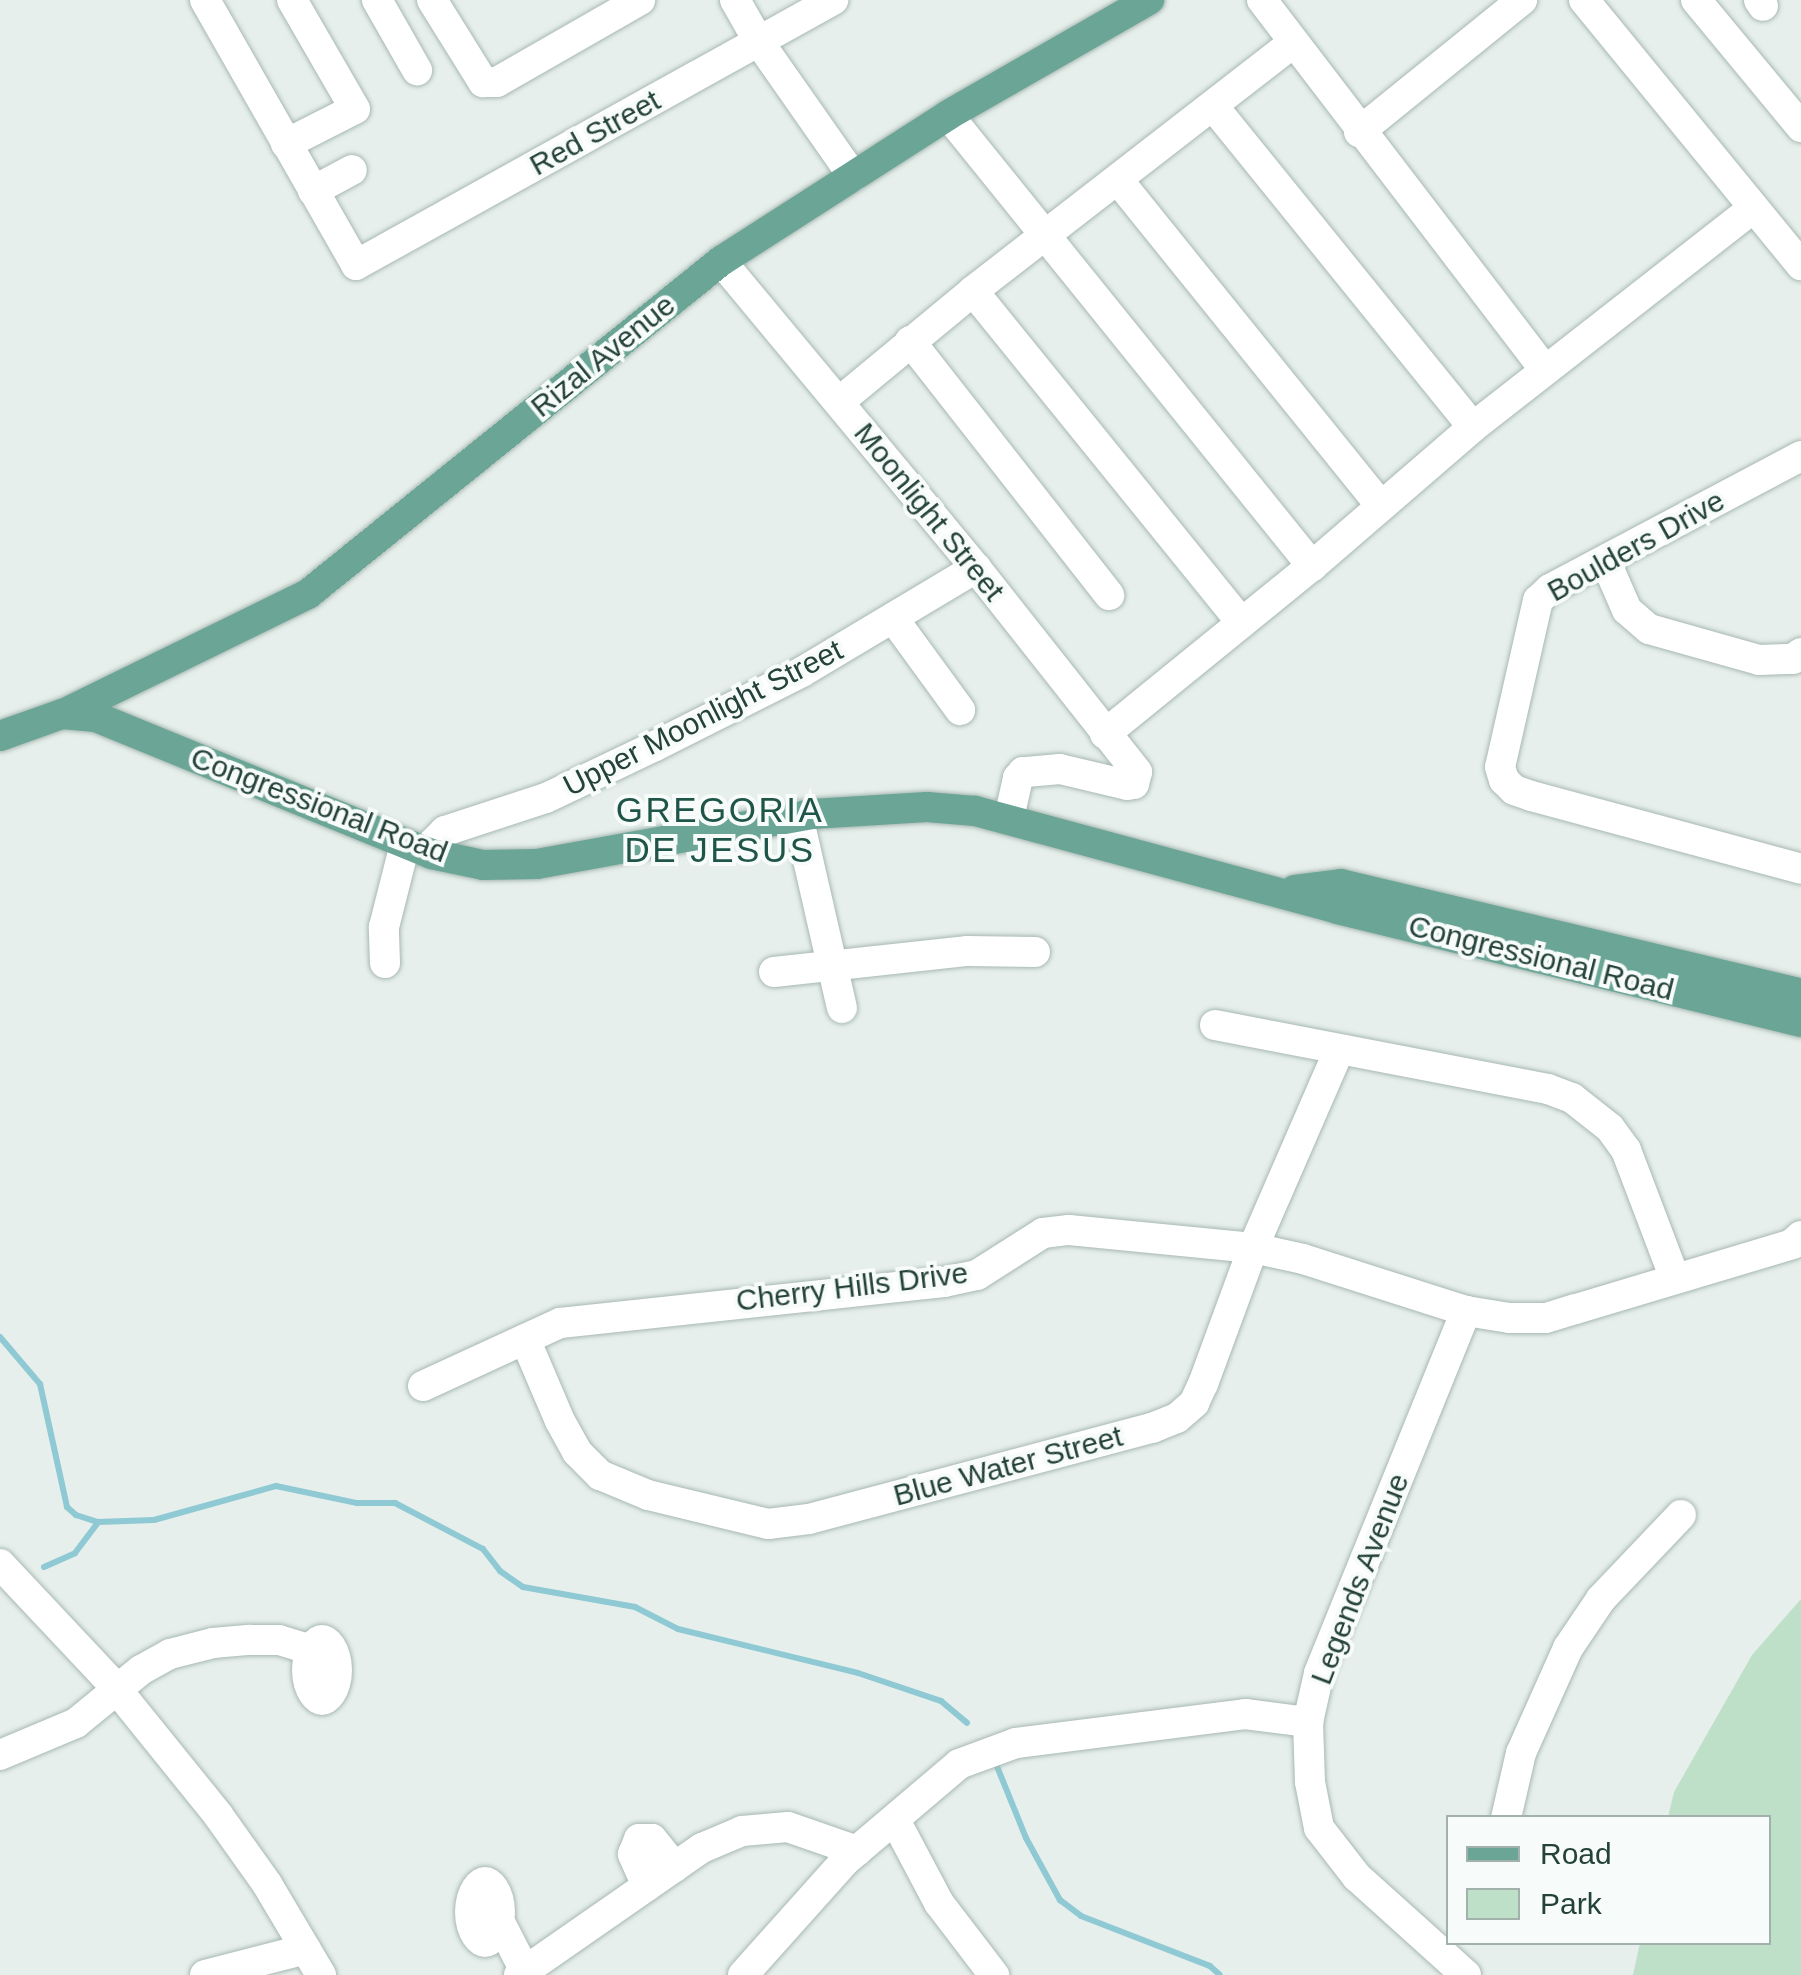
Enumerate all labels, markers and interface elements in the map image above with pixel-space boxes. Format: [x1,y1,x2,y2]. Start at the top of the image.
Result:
street label: Red Street [524,82,666,184]
street label: Rizal Avenue [523,287,683,425]
street label: Moonlight Street [846,416,1012,608]
street label: Boulders Drive [1541,483,1731,609]
street label: Upper Moonlight Street [557,632,849,804]
street label: Congressional Road [186,739,452,871]
district label: GREGORIA DE JESUS [616,789,824,871]
street label: Congressional Road [1405,908,1677,1008]
street label: Cherry Hills Drive [734,1255,970,1319]
street label: Blue Water Street [890,1418,1126,1514]
street label: Legends Avenue [1303,1468,1417,1690]
legend [1446,1815,1771,1945]
text: Road [1540,1837,1612,1870]
text: Park [1540,1887,1602,1920]

